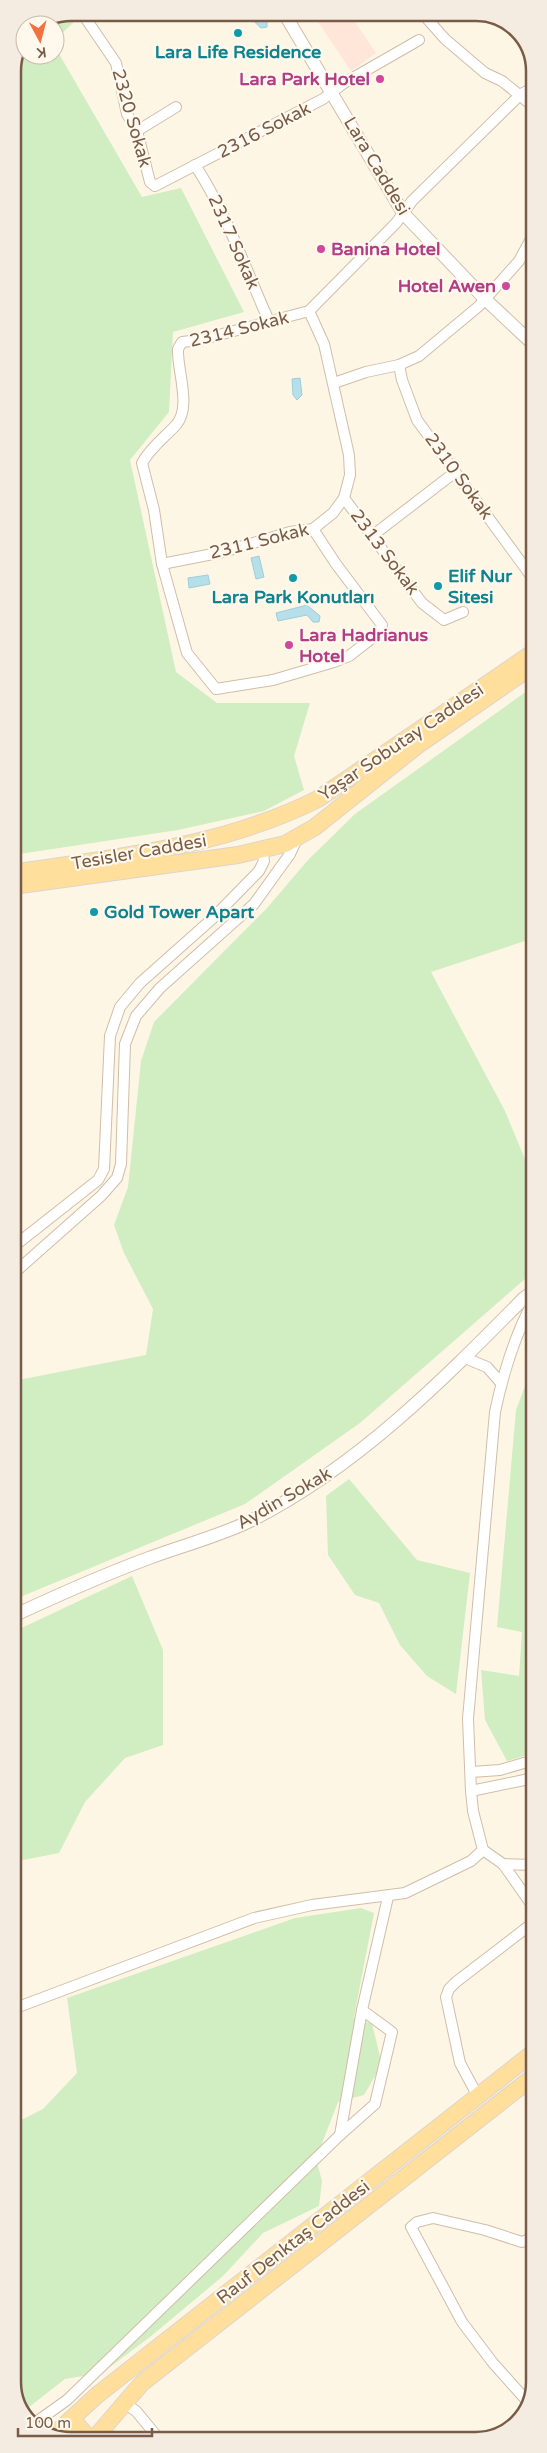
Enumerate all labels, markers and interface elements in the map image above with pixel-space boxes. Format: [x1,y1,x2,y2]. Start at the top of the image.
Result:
north arrow [15,15,65,65]
marker: Lara Life Residence [232,27,244,39]
place label: Lara Life Residence [155,41,321,63]
text: K [35,43,47,61]
street label: 2320 Sokak [107,66,157,170]
place label: Lara Park Hotel [239,68,370,90]
marker: Lara Park Hotel [374,73,386,85]
street label: 2316 Sokak [214,97,314,163]
street label: Lara Caddesi [339,113,415,219]
street label: 2317 Sokak [203,191,265,293]
place label: Banina Hotel [331,238,440,260]
marker: Banina Hotel [315,243,327,255]
place label: Hotel Awen [398,275,496,297]
marker: Hotel Awen [500,280,512,292]
street label: 2314 Sokak [187,306,291,352]
street label: 2310 Sokak [420,428,498,524]
street label: 2313 Sokak [346,505,424,599]
street label: 2311 Sokak [207,518,311,564]
place label: Elif Nur Sitesi [448,565,513,608]
marker: Lara Park Konutları [287,572,299,584]
marker: Elif Nur Sitesi [432,580,444,592]
place label: Lara Park Konutları [211,586,375,608]
place label: Lara Hadrianus Hotel [299,624,429,667]
marker: Lara Hadrianus Hotel [283,639,295,651]
street label: Yaşar Sobutay Caddesi [314,678,488,806]
street label: Tesisler Caddesi [70,829,208,875]
place label: Gold Tower Apart [104,901,254,923]
marker: Gold Tower Apart [88,906,100,918]
street label: Aydin Sokak [233,1462,335,1534]
street label: Rauf Denktaş Caddesi [212,2175,374,2309]
scale bar [18,2406,151,2438]
text: 100 m [25,2414,71,2432]

